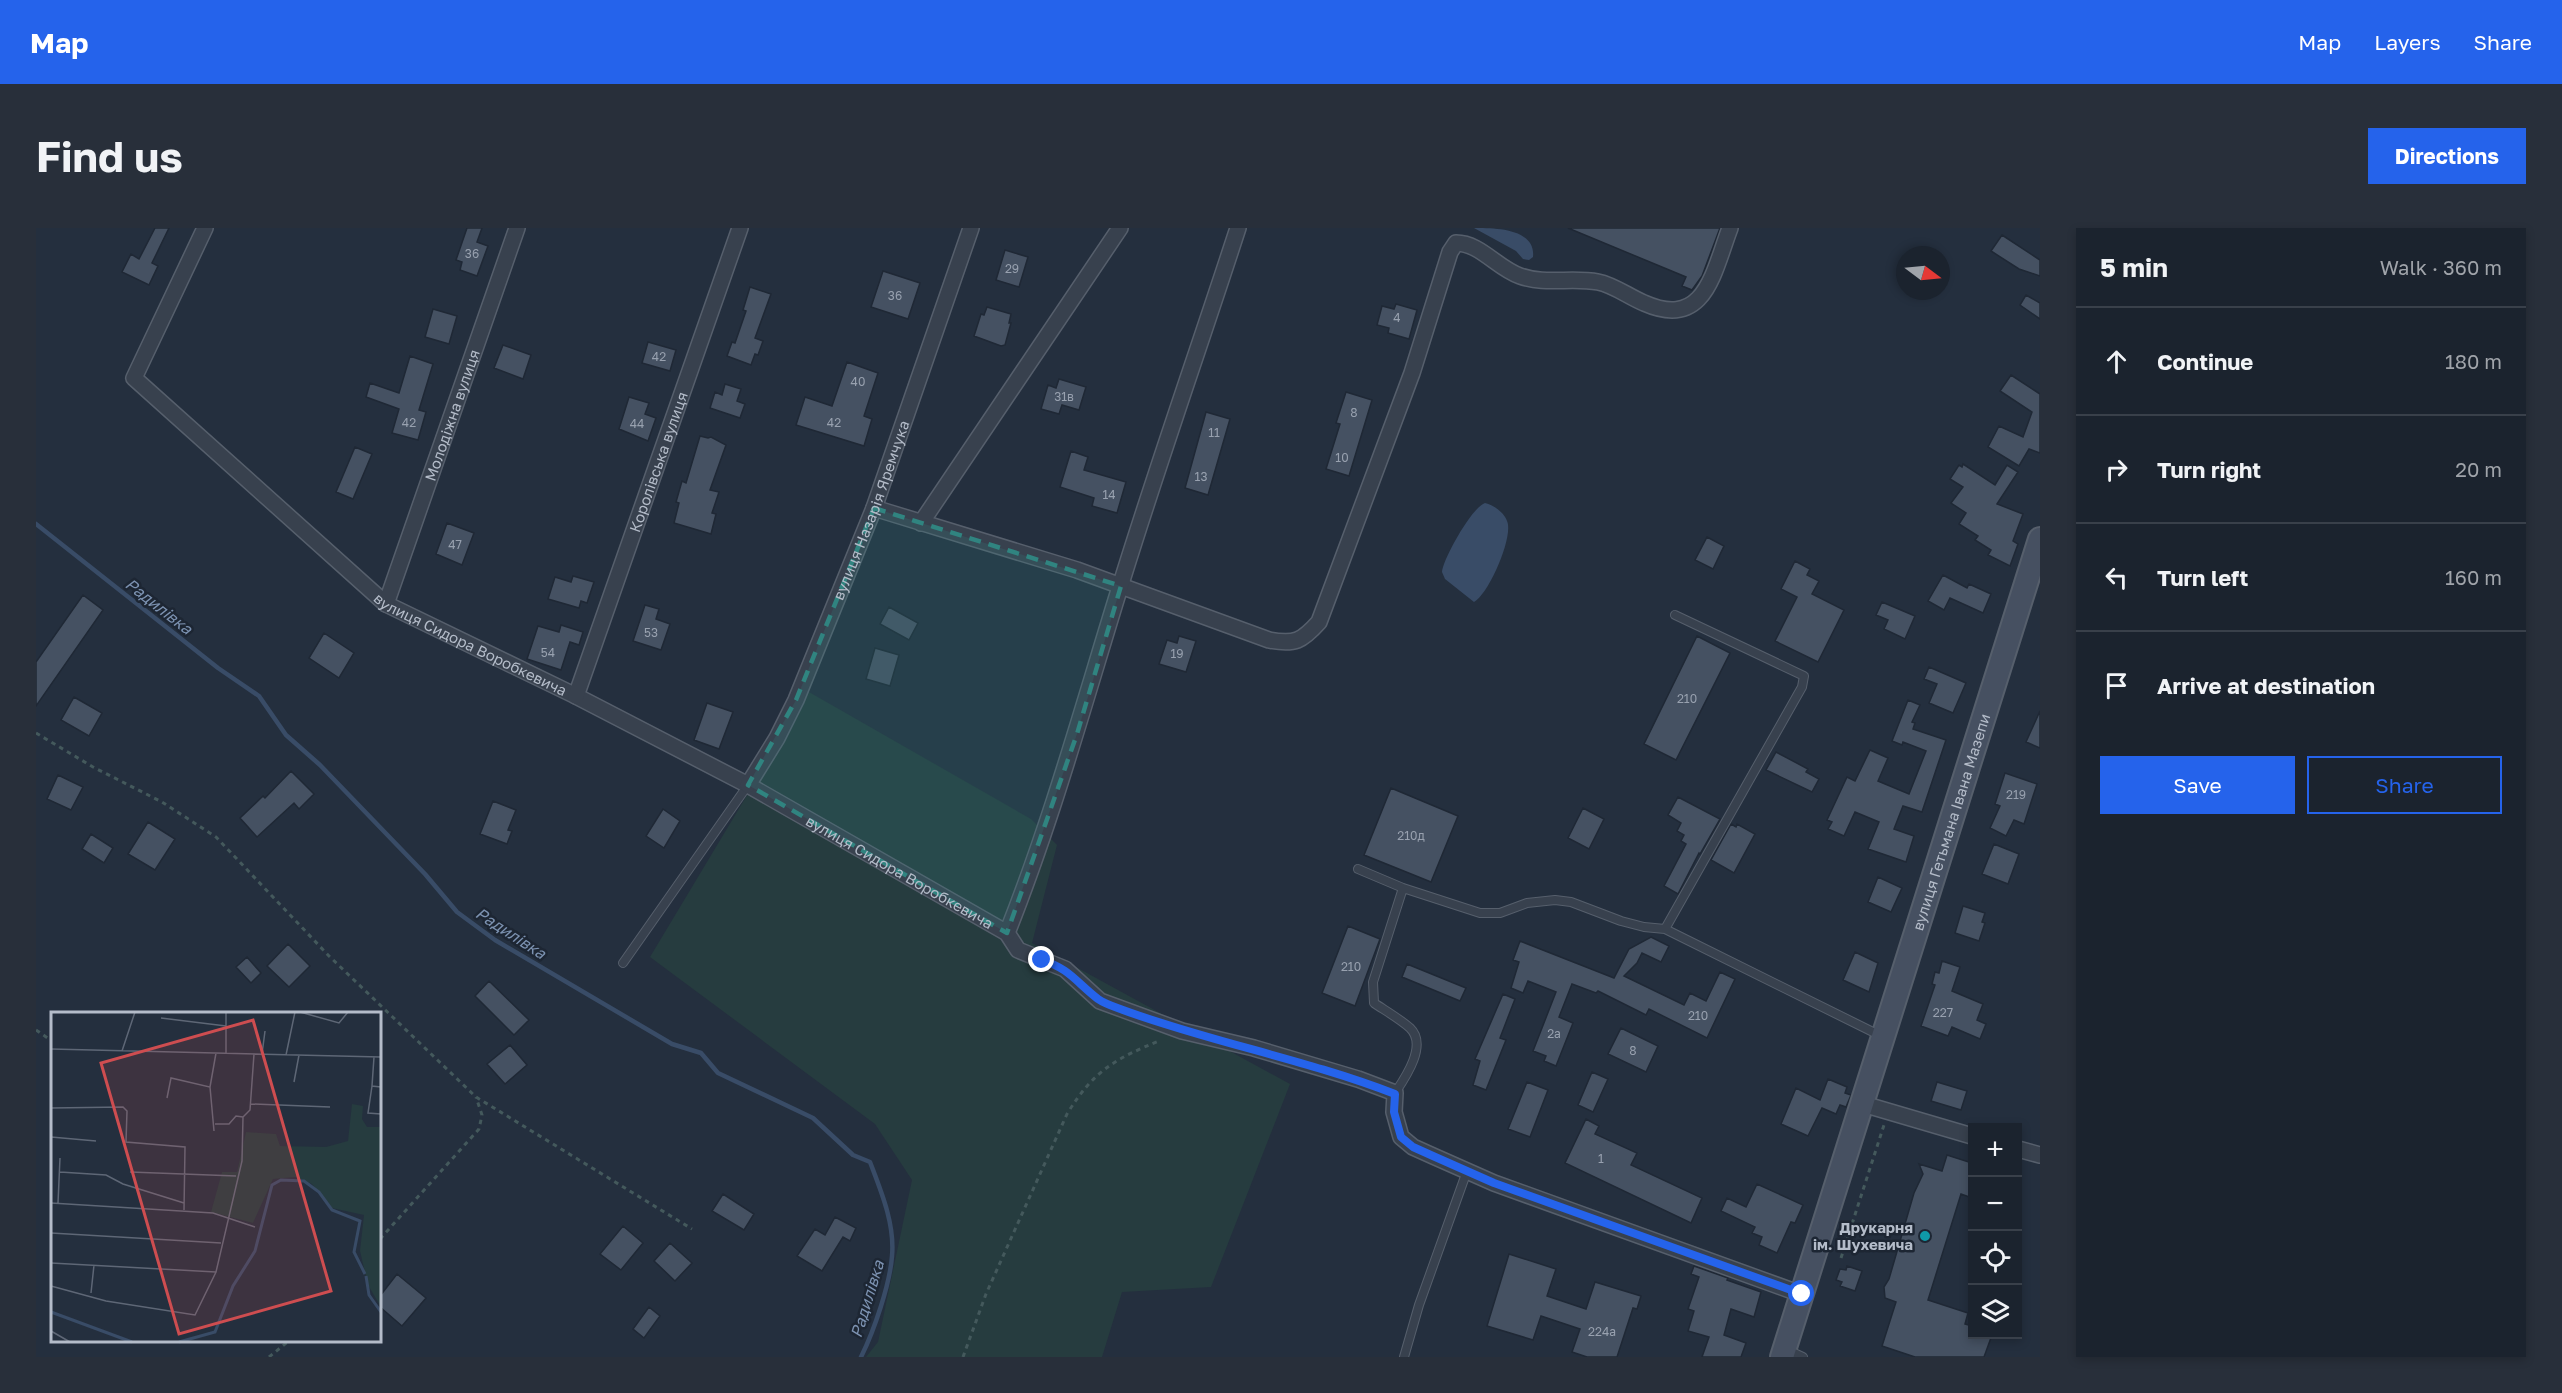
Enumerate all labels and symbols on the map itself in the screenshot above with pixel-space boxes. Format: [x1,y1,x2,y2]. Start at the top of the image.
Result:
house number: 36 [465,246,479,261]
north arrow [1896,246,1950,300]
house number: 29 [1005,261,1019,276]
house number: 36 [888,288,902,303]
house number: 4 [1393,310,1401,325]
street label: Молодіжна вулиця [421,347,483,483]
house number: 42 [652,349,666,364]
house number: 40 [851,374,865,389]
street label: Королівська вулиця [625,389,691,535]
house number: 31в [1054,389,1074,404]
house number: 8 [1350,405,1358,420]
house number: 42 [402,415,416,430]
house number: 42 [827,415,841,430]
house number: 44 [630,416,644,431]
street label: вулиця Назарія Яремчука [829,418,913,602]
house number: 11 [1208,425,1220,440]
house number: 10 [1335,450,1349,465]
house number: 13 [1195,469,1207,484]
house number: 14 [1102,487,1116,502]
house number: 47 [448,537,462,552]
water label: Радилівка [121,574,197,639]
street label: вулиця Сидора Воробкевича [370,589,570,699]
house number: 53 [644,625,658,640]
house number: 54 [541,645,555,660]
house number: 19 [1170,646,1184,661]
house number: 210 [1677,691,1697,706]
street label: вулиця Гетьмана Івана Мазепи [1908,711,1993,933]
house number: 219 [2006,787,2026,802]
street label: вулиця Сидора Воробкевича [803,811,997,932]
house number: 210д [1397,828,1425,843]
water label: Радилівка [472,903,551,964]
route end [1028,946,1054,972]
house number: 210 [1341,959,1361,974]
house number: 227 [1933,1005,1953,1020]
house number: 210 [1688,1008,1708,1023]
inset map [51,1012,381,1342]
house number: 2а [1547,1026,1561,1041]
house number: 8 [1629,1043,1637,1058]
house number: 1 [1598,1151,1604,1166]
place label: Друкарня ім. Шухевича [1813,1218,1913,1253]
marker: Друкарня ім. Шухевича [1918,1229,1932,1243]
water label: Радилівка [846,1257,888,1340]
route start [1788,1280,1814,1306]
house number: 224а [1588,1324,1616,1339]

